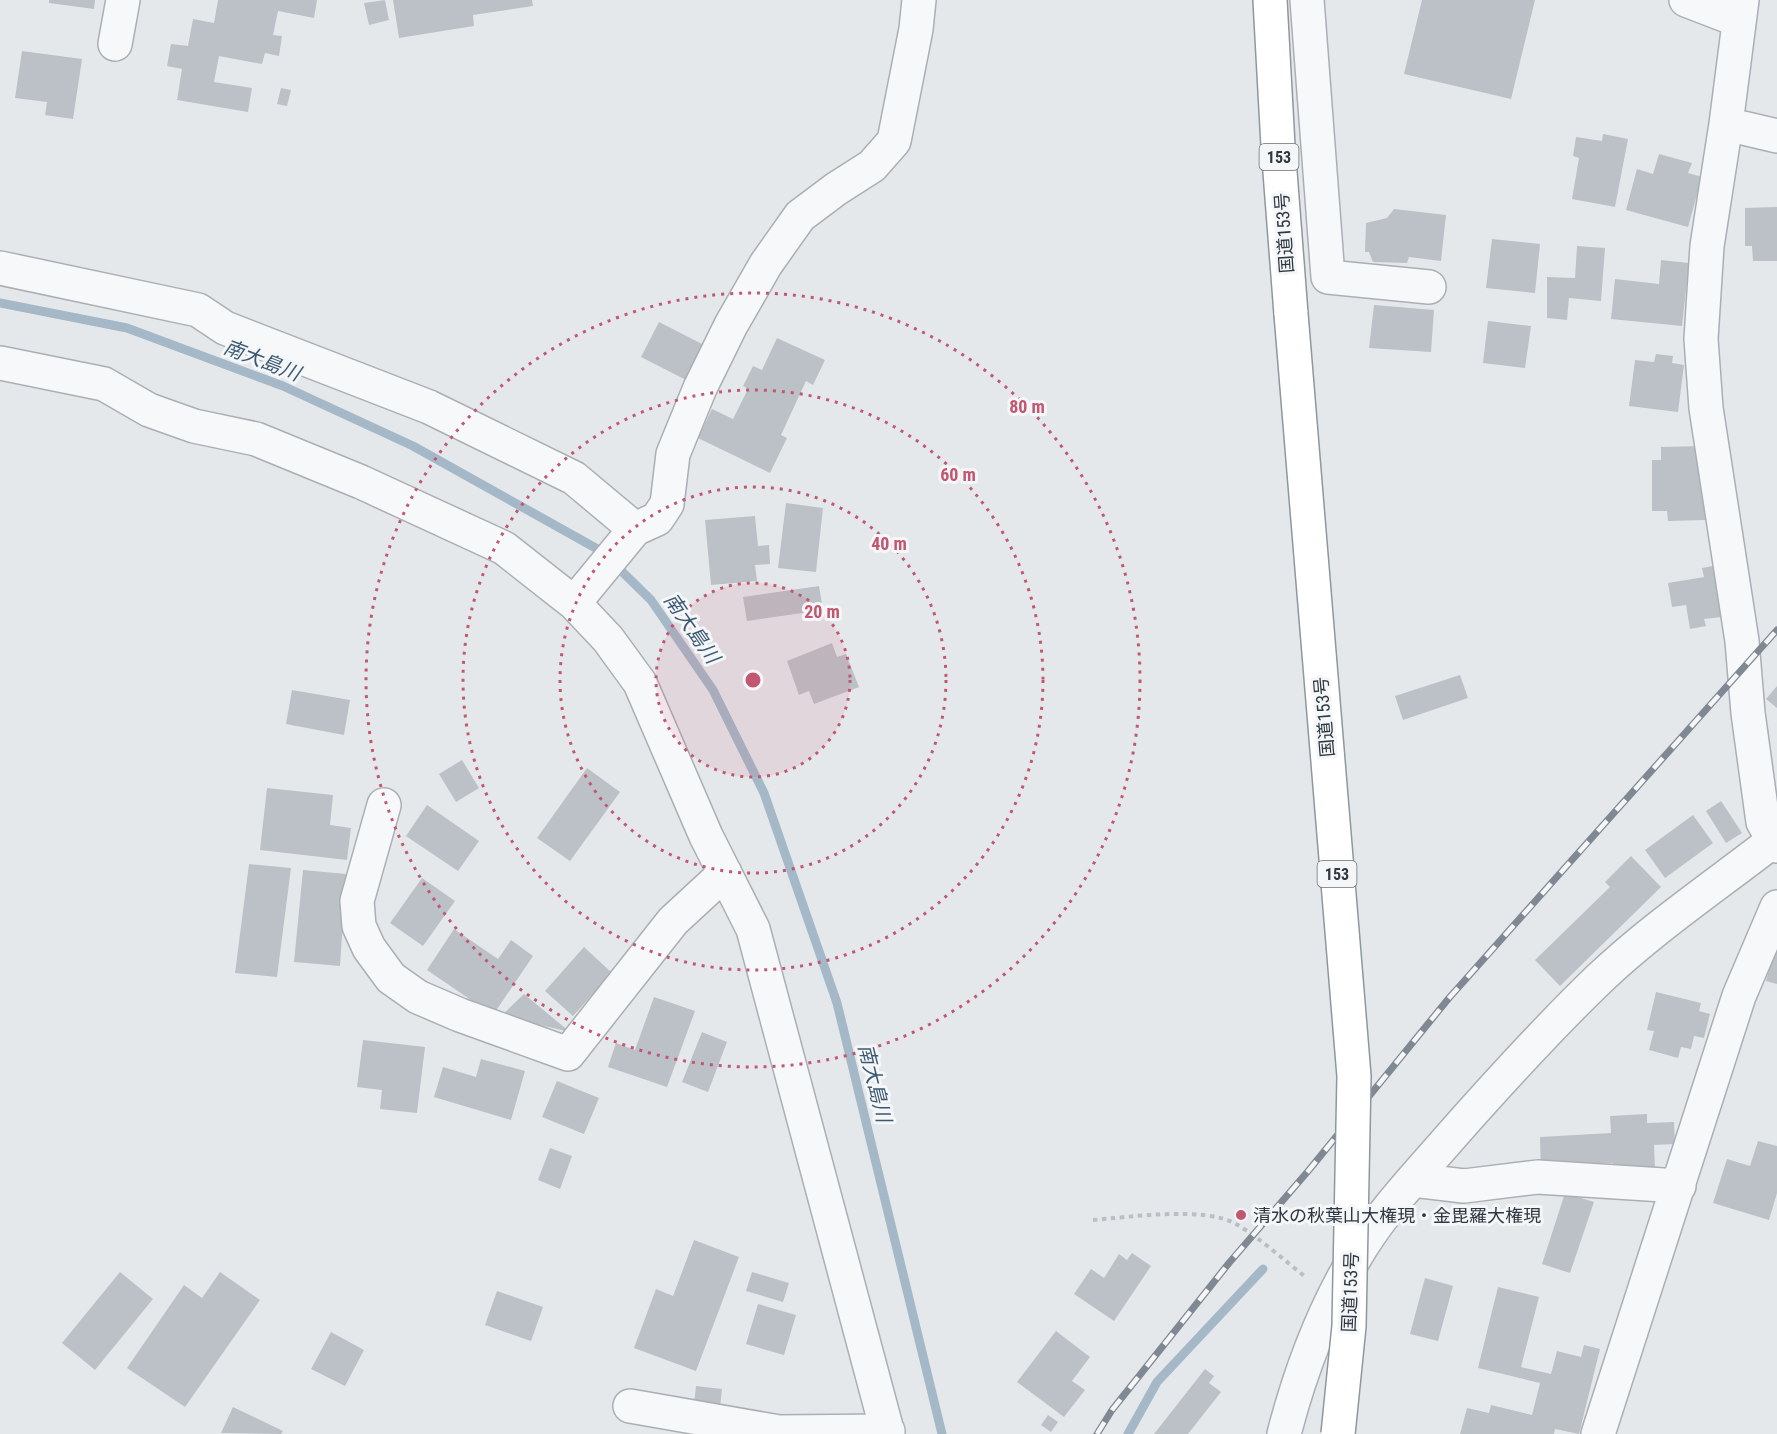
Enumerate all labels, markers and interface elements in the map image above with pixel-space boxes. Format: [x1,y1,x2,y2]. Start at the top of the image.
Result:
road number: 153 [1260,144,1298,170]
street label: 国道153号 [1271,192,1297,274]
water label: 南大島川 [220,334,306,386]
text: 80 m [1009,396,1045,417]
text: 60 m [940,464,976,485]
text: 40 m [871,533,907,554]
water label: 南大島川 [659,588,726,669]
text: 20 m [804,601,840,622]
centre of rings [743,670,763,690]
street label: 国道153号 [1310,676,1338,758]
road number: 153 [1318,861,1356,887]
water label: 南大島川 [854,1041,897,1127]
place label: 清水の秋葉山大権現・金毘羅大権現 [1253,1205,1541,1226]
marker: 清水の秋葉山大権現・金毘羅大権現 [1234,1208,1248,1222]
street label: 国道153号 [1338,1251,1362,1333]

